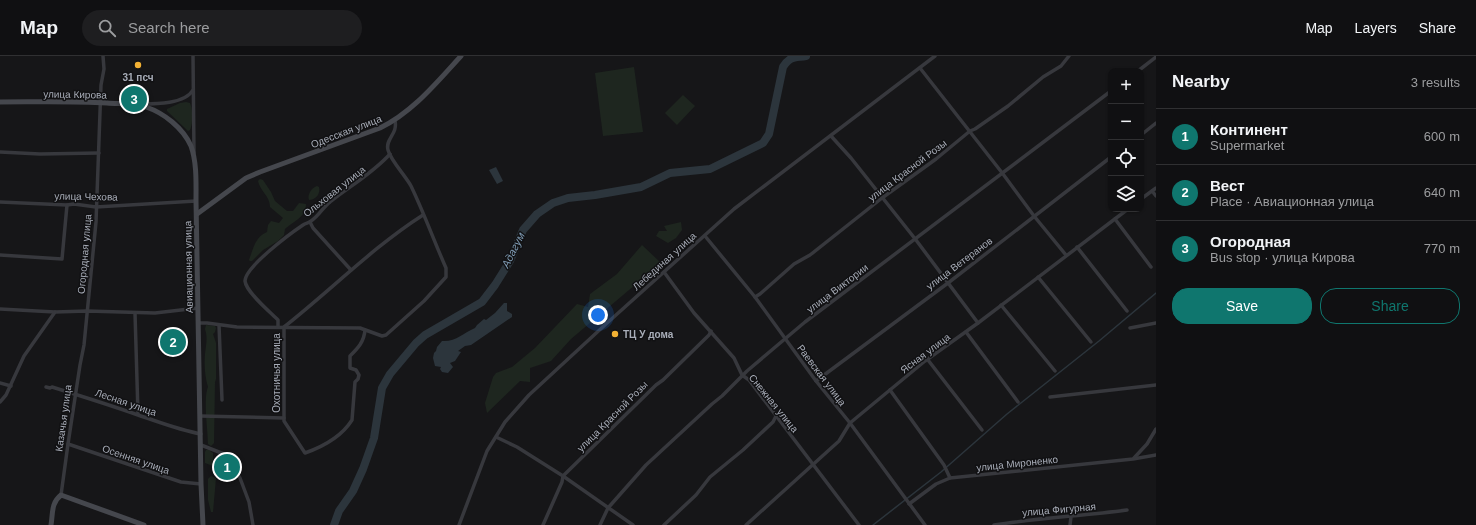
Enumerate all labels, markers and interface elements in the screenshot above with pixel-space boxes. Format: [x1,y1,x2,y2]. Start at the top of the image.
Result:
search box [82,10,362,46]
text: Map [20,17,58,38]
icon: search [96,17,118,39]
text: Search here [128,19,210,36]
text: Map [1305,20,1333,36]
text: Layers [1355,20,1397,36]
text: Share [1419,20,1456,36]
marker: 31 псч [133,60,143,70]
map controls [1108,68,1144,212]
button: + [1108,68,1144,104]
place label: 31 псч [122,72,154,83]
text: Nearby [1172,72,1230,91]
text: 3 results [1411,75,1460,90]
pin: 3 [121,84,147,114]
street label: улица Кирова [43,88,107,101]
button: − [1108,104,1144,140]
street label: Одесская улица [309,113,383,150]
text: Континент [1210,121,1288,138]
text: 1 [1181,129,1189,144]
text: 600 m [1424,129,1460,144]
street label: улица Красной Розы [866,137,949,203]
text: Supermarket [1210,138,1284,153]
button: locate [1108,140,1144,176]
street label: Ольховая улица [301,164,368,219]
button: layers [1108,176,1144,212]
text: Вест [1210,177,1245,194]
text: 2 [1181,185,1189,200]
text: 640 m [1424,185,1460,200]
street label: улица Чехова [54,190,118,203]
text: Place · Авиационная улица [1210,194,1374,209]
street label: Огородная улица [76,213,94,295]
street label: Авиационная улица [182,220,195,313]
water label: Адагум [499,230,527,271]
street label: Лебединая улица [630,230,698,293]
text: Огородная [1210,233,1291,250]
street label: улица Ветеранов [924,235,994,292]
text: 3 [1181,241,1189,256]
text: 770 m [1424,241,1460,256]
text: Bus stop · улица Кирова [1210,250,1355,265]
street label: улица Виктории [805,262,870,315]
button: Save [1172,288,1312,324]
button: Share [1320,288,1460,324]
your location [588,305,608,325]
pin: 2 [160,327,186,357]
marker: ТЦ У дома [610,329,620,339]
place label: ТЦ У дома [623,329,674,340]
street label: Ясная улица [898,331,953,376]
street label: Охотничья улица [271,333,282,413]
street label: Раевская улица [795,343,848,408]
street label: Снежная улица [747,372,801,435]
street label: улица Красной Розы [575,379,650,454]
street label: Казачья улица [53,384,74,452]
street label: Лесная улица [94,387,158,418]
street label: Осенняя улица [101,443,171,476]
pin: 1 [214,452,240,482]
street label: улица Мироненко [976,454,1059,473]
street label: улица Фигурная [1022,501,1096,518]

